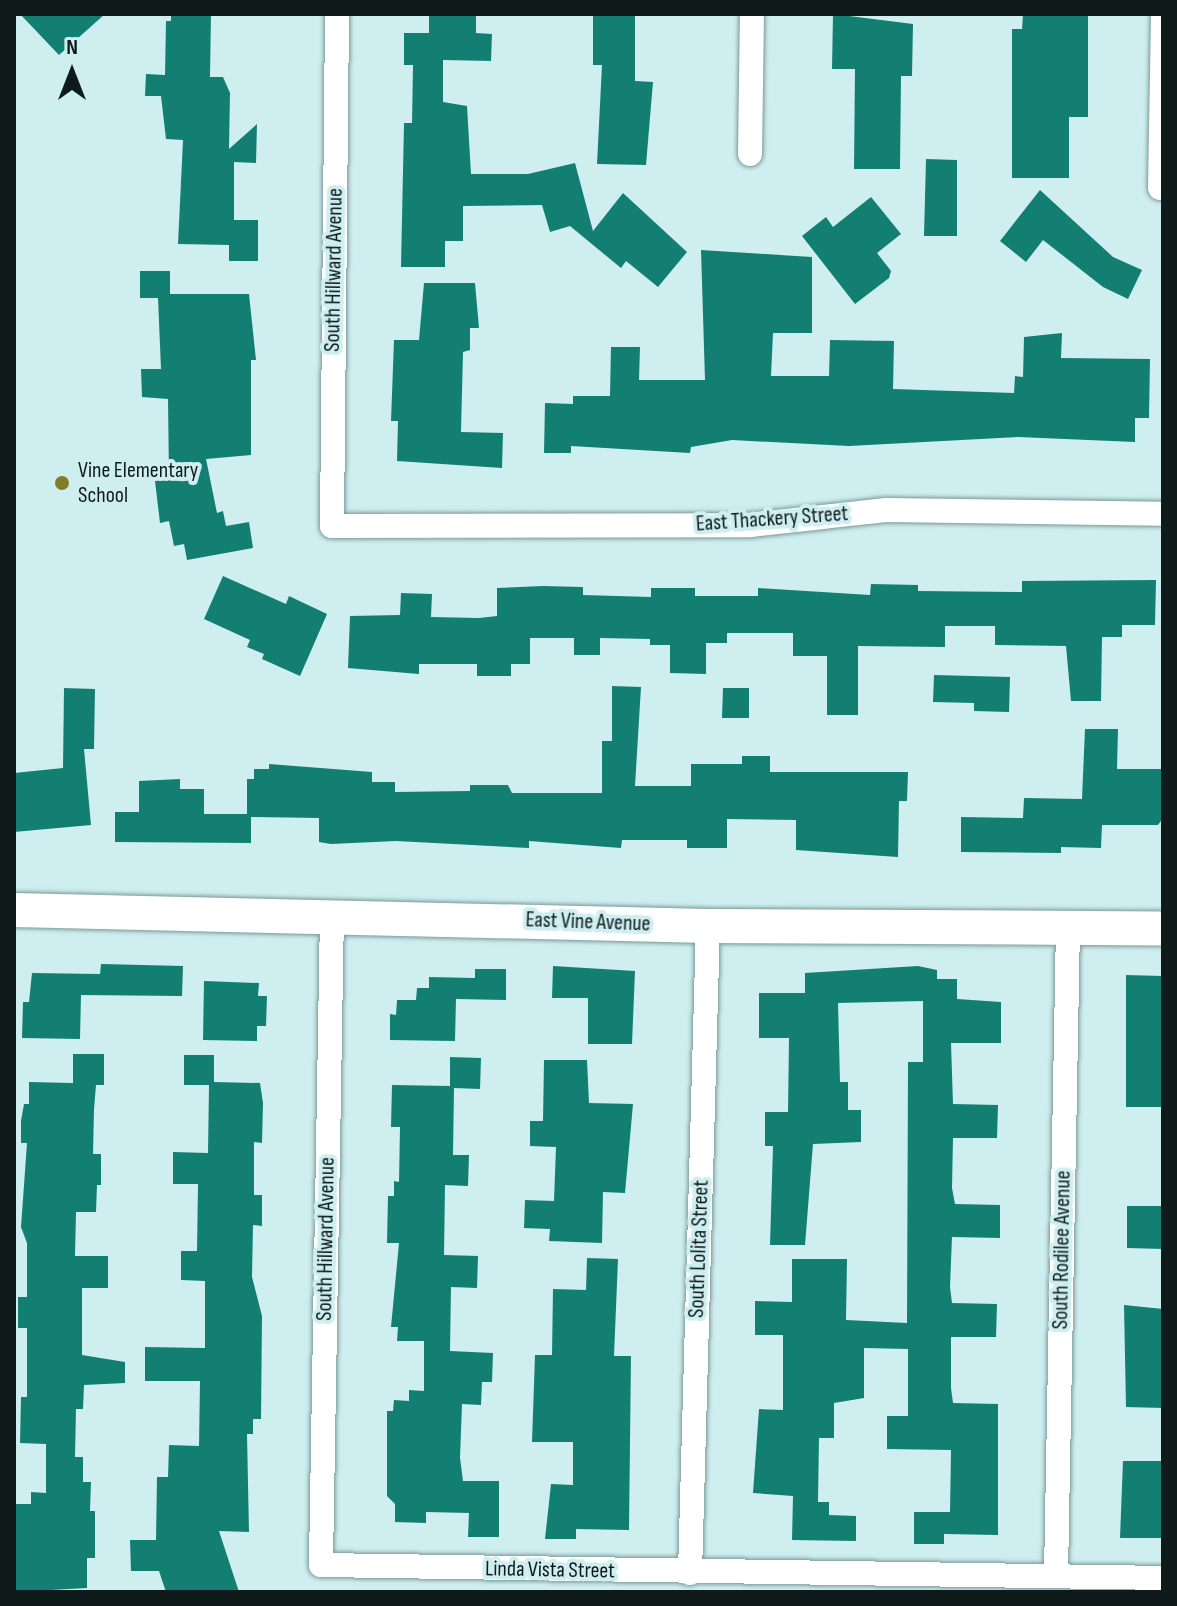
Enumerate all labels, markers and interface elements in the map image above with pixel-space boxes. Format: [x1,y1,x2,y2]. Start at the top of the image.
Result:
north arrow [32,32,112,112]
text: N [66,34,78,61]
street label: South Hillward Avenue [319,188,349,352]
place label: Vine Elementary School [78,457,198,508]
marker: Vine Elementary School [53,474,71,492]
street label: East Thackery Street [695,501,849,537]
street label: East Vine Avenue [525,907,651,937]
street label: South Hillward Avenue [311,1157,341,1321]
street label: South Rodilee Avenue [1047,1170,1077,1330]
street label: South Lolita Street [683,1180,715,1318]
street label: Linda Vista Street [485,1556,615,1584]

